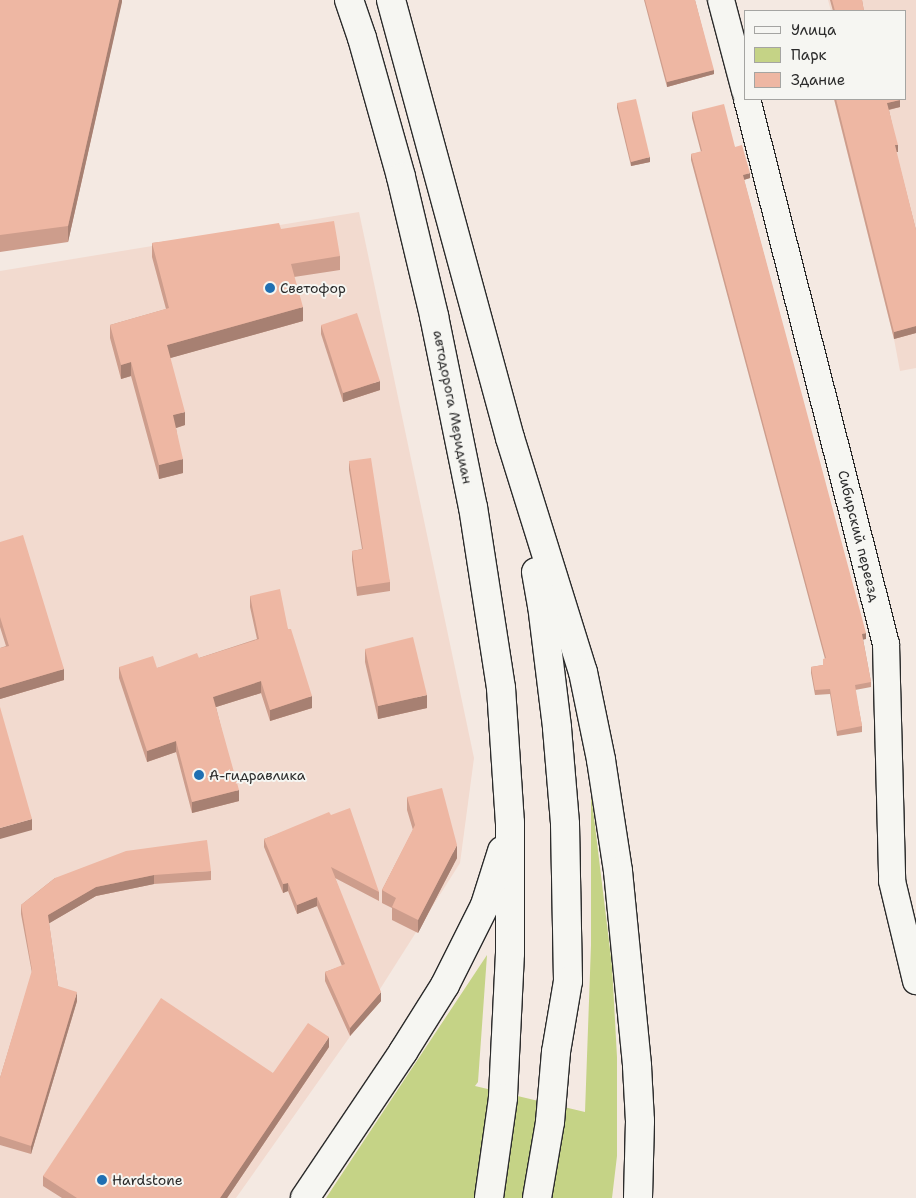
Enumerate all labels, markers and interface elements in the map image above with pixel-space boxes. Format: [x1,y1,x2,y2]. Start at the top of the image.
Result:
legend [744,10,906,100]
text: Улица [791,20,836,40]
text: Парк [791,45,827,65]
text: Здание [791,70,845,90]
place label: Светофор [280,280,346,296]
marker: Светофор [264,282,276,294]
street label: автодорога Меридиан [430,329,476,485]
street label: Сибирский переезд [835,469,883,603]
place label: А-гидравлика [209,767,305,783]
marker: А-гидравлика [193,769,205,781]
place label: Hardstone [112,1172,183,1188]
marker: Hardstone [96,1174,108,1186]

